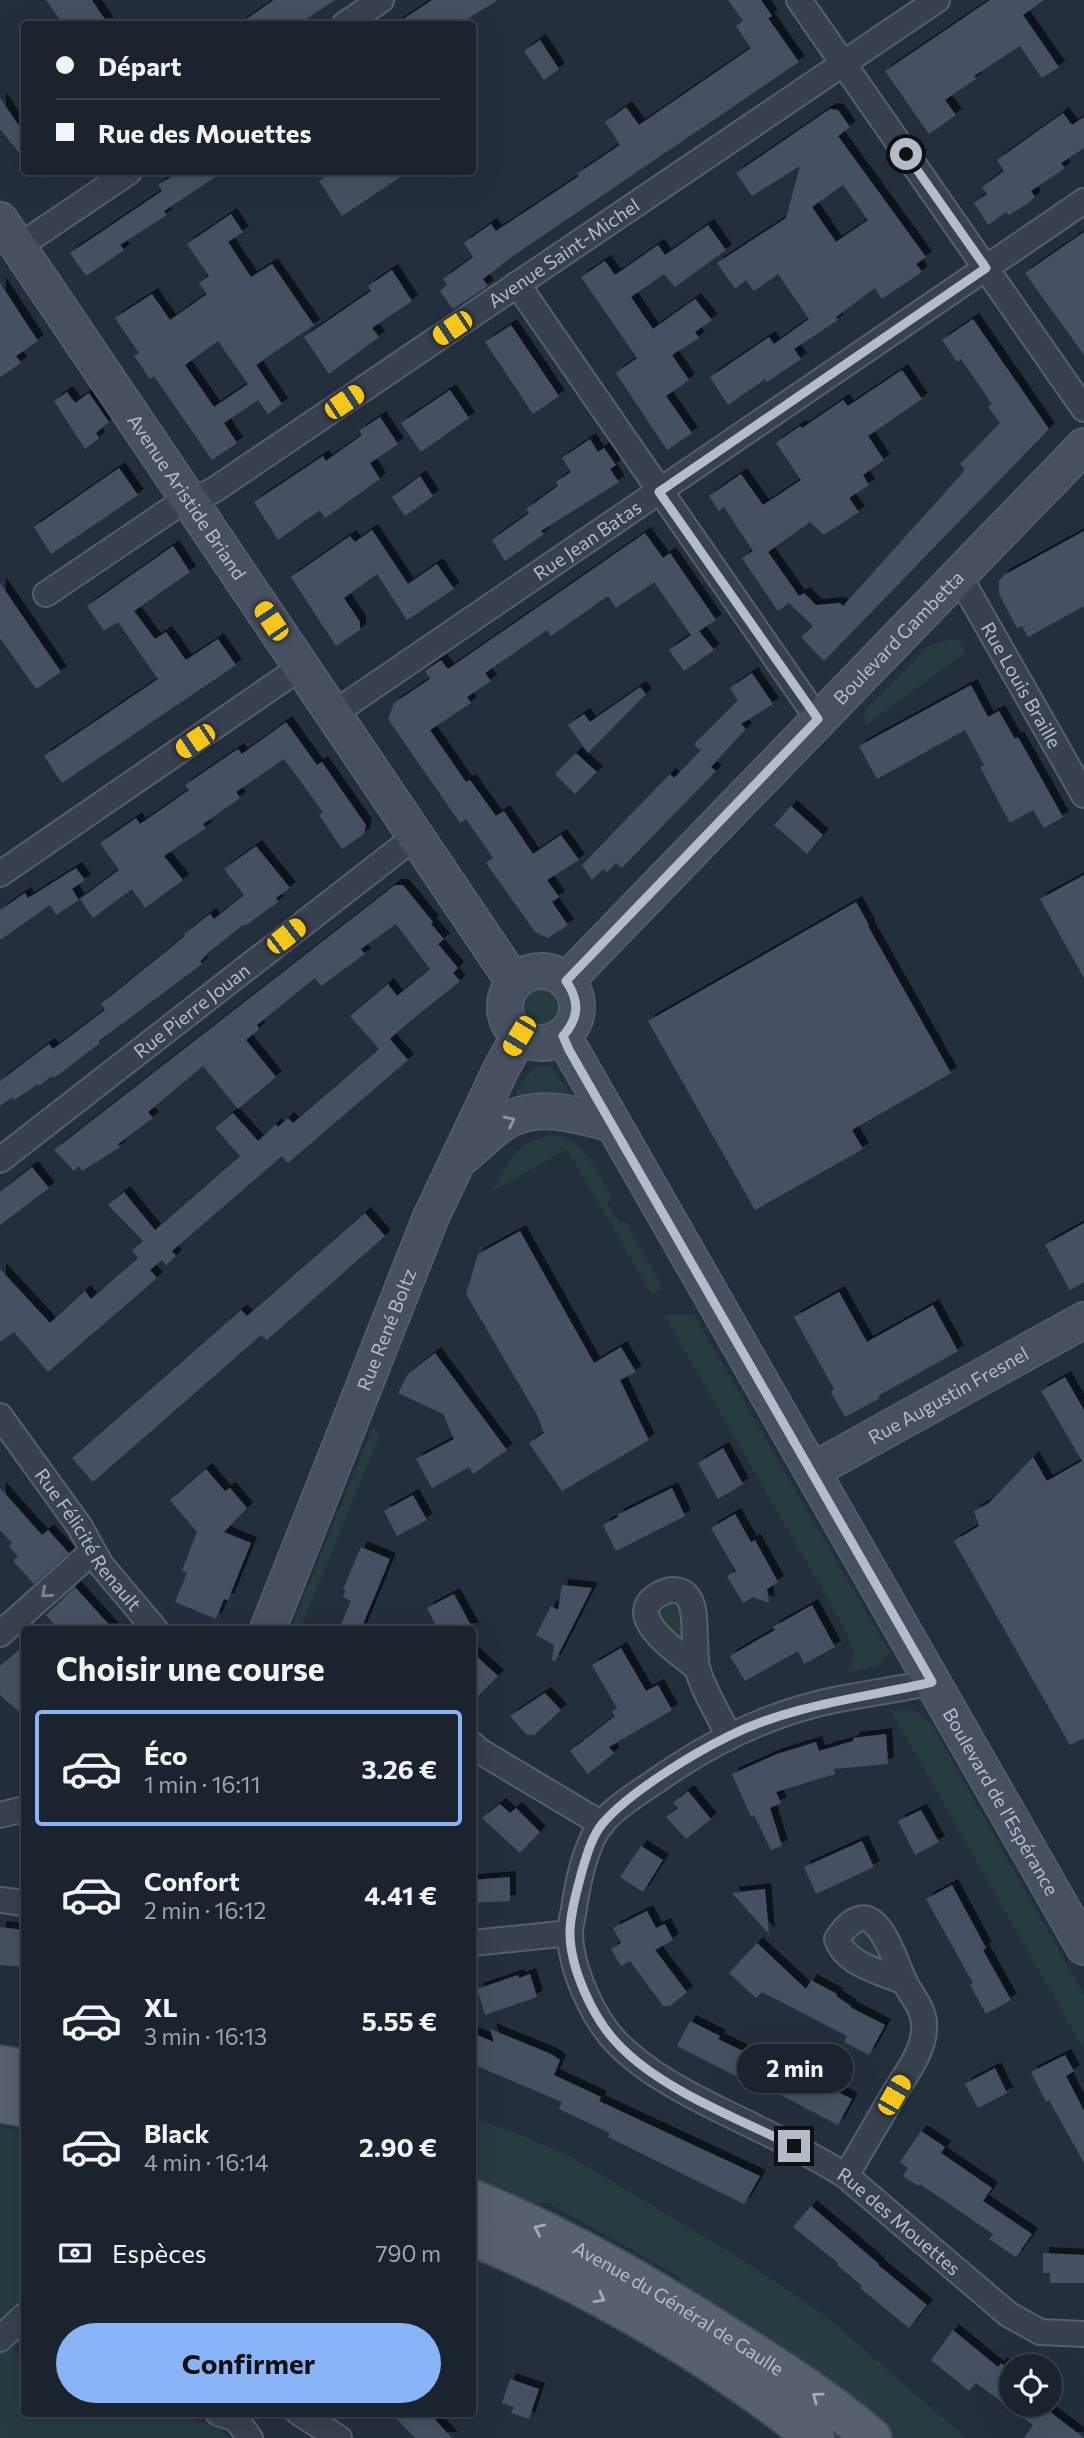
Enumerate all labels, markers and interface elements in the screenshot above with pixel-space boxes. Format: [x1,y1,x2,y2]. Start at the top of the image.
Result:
text: Départ [98,50,182,81]
text: Rue des Mouettes [98,117,312,148]
route start [890,138,922,170]
street label: Avenue Saint-Michel [483,193,643,312]
car [429,308,476,348]
car [321,382,368,422]
street label: Avenue Aristide Briand [123,409,251,584]
street label: Rue Jean Batas [529,495,645,585]
street label: Boulevard Gambetta [828,566,968,709]
car [251,598,292,644]
street label: Rue Louis Braille [977,618,1067,752]
car [172,721,219,761]
car [263,915,310,957]
street label: Rue Pierre Jouan [129,958,254,1063]
car [500,1013,539,1059]
one-way arrow [503,1116,515,1130]
street label: Rue René Boltz [352,1265,420,1394]
street label: Rue Augustin Fresnel [864,1341,1032,1448]
street label: Rue Félicité Renault [31,1464,147,1615]
one-way arrow [41,1585,54,1597]
text: Choisir une course [56,1648,325,1688]
street label: Boulevard de l'Espérance [939,1703,1064,1899]
icon: car [60,1737,123,1800]
text: Éco [144,1739,188,1770]
text: 3.26 € [361,1753,437,1784]
text: 1 min · 16:11 [144,1770,261,1798]
icon: car [60,1863,123,1926]
text: Confort [144,1865,240,1896]
text: 4.41 € [364,1879,437,1910]
text: 2 min · 16:12 [144,1896,266,1924]
icon: car [60,1989,123,2052]
text: XL [144,1991,178,2022]
text: 5.55 € [362,2005,437,2036]
text: 3 min · 16:13 [144,2022,267,2050]
callout: 2 min [736,2044,852,2094]
text: 2 min [766,2054,824,2082]
car [875,2072,914,2118]
icon: car [60,2115,123,2178]
text: Black [144,2117,210,2148]
route end [778,2130,810,2162]
text: 2.90 € [359,2131,437,2162]
text: 4 min · 16:14 [144,2148,268,2176]
street label: Rue des Mouettes [834,2162,966,2280]
one-way arrow [534,2224,546,2238]
icon: cash [56,2234,94,2272]
street label: Avenue du Général de Gaulle [570,2236,788,2380]
text: Espèces [112,2237,207,2268]
text: 790 m [375,2239,441,2267]
one-way arrow [592,2290,605,2303]
button: Confirmer [56,2323,441,2403]
map controls [999,2354,1062,2417]
button: locate [999,2354,1062,2417]
one-way arrow [812,2393,825,2405]

